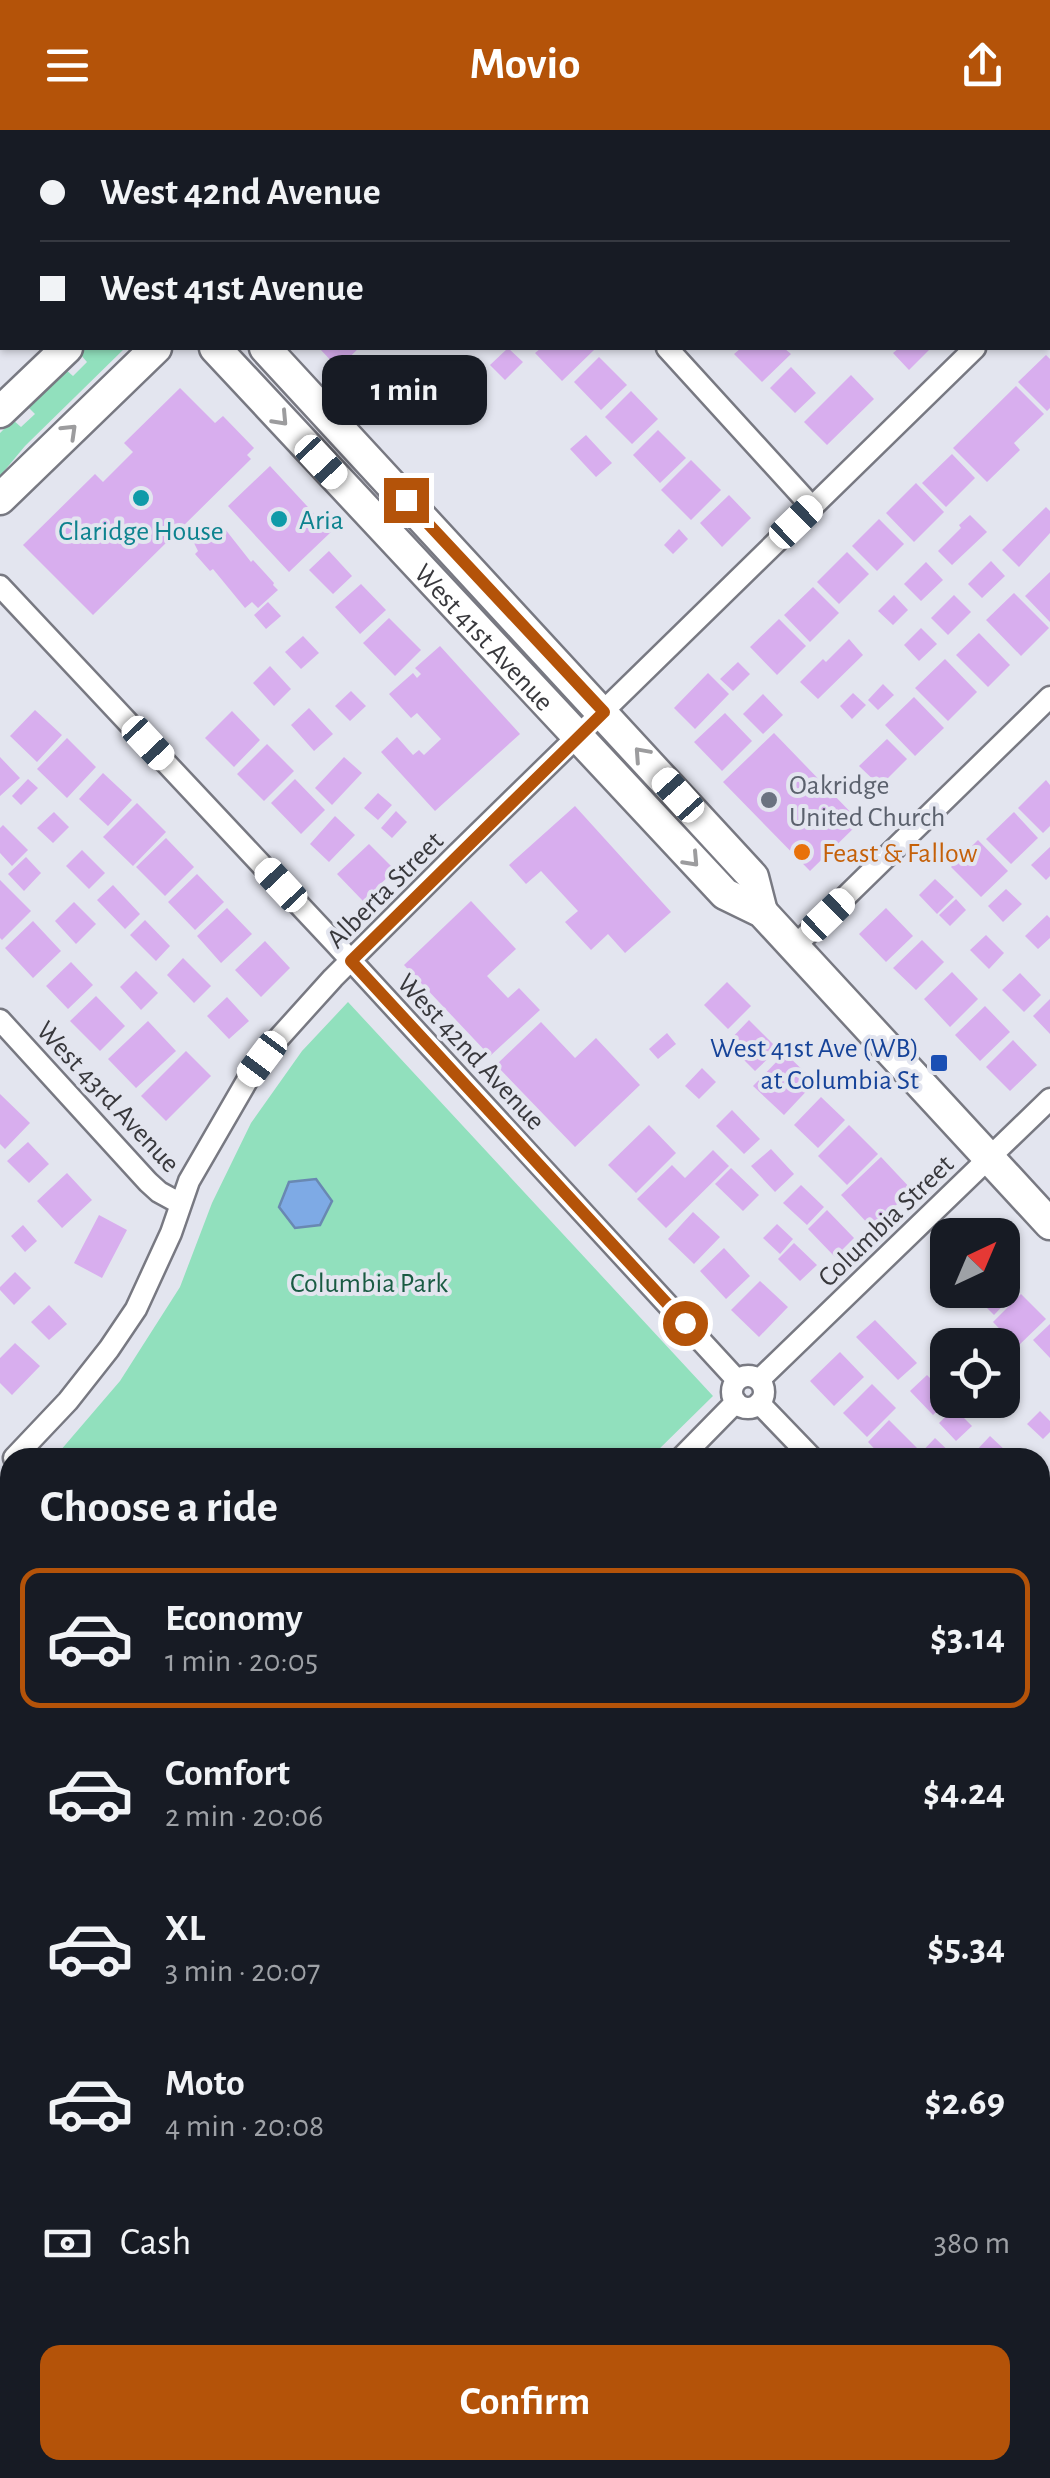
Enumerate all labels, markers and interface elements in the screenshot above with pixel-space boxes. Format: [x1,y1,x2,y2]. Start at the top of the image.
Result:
icon: menu [40,38,95,93]
icon: share [955,38,1010,93]
text: Movio [470,42,580,87]
text: West 42nd Avenue [100,174,381,212]
text: West 41st Avenue [100,270,364,308]
callout: 1 min [324,355,488,425]
text: 1 min [371,374,438,406]
one-way arrow [269,407,287,426]
one-way arrow [58,425,76,443]
car [290,430,352,494]
route end [384,478,429,523]
marker: Claridge House [130,487,152,509]
car [764,490,828,554]
place label: Aria [299,507,344,535]
marker: Aria [268,508,290,530]
place label: Claridge House [58,518,224,546]
street label: West 41st Avenue [408,559,558,717]
car [117,711,179,775]
one-way arrow [635,747,653,766]
car [647,763,709,827]
place label: Oakridge United Church [789,772,945,832]
marker: Oakridge United Church [758,789,780,811]
street label: Alberta Street [322,827,449,954]
place label: Feast & Fallow [822,840,977,868]
marker: Feast & Fallow [791,841,813,863]
one-way arrow [680,848,698,867]
car [250,853,312,917]
car [796,883,860,947]
street label: West 42nd Avenue [391,969,550,1136]
street label: West 43rd Avenue [31,1016,184,1178]
car [232,1026,292,1092]
place label: West 41st Ave (WB) at Columbia St [710,1035,919,1095]
marker: West 41st Ave (WB) at Columbia St [928,1052,950,1074]
street label: Columbia Street [813,1150,959,1293]
north arrow [930,1218,1020,1308]
map controls [930,1218,1020,1418]
park label: Columbia Park [290,1270,448,1298]
route start [663,1301,708,1346]
button: locate [930,1328,1020,1418]
text: Choose a ride [40,1485,278,1530]
icon: car [45,1593,135,1683]
text: Economy [165,1600,303,1638]
text: $3.14 [930,1619,1005,1657]
text: 1 min · 20:05 [165,1645,318,1677]
icon: car [45,1748,135,1838]
text: Comfort [165,1755,290,1793]
text: $4.24 [923,1774,1005,1812]
text: 2 min · 20:06 [165,1800,323,1832]
icon: car [45,1903,135,1993]
text: XL [165,1910,205,1948]
text: $5.34 [927,1929,1005,1967]
text: 3 min · 20:07 [165,1955,320,1987]
icon: car [45,2058,135,2148]
text: Moto [165,2065,245,2103]
text: $2.69 [925,2084,1005,2122]
text: 4 min · 20:08 [165,2110,324,2142]
icon: cash [40,2216,95,2271]
text: Cash [120,2224,191,2262]
text: 380 m [934,2227,1010,2259]
button: Confirm [40,2345,1010,2460]

